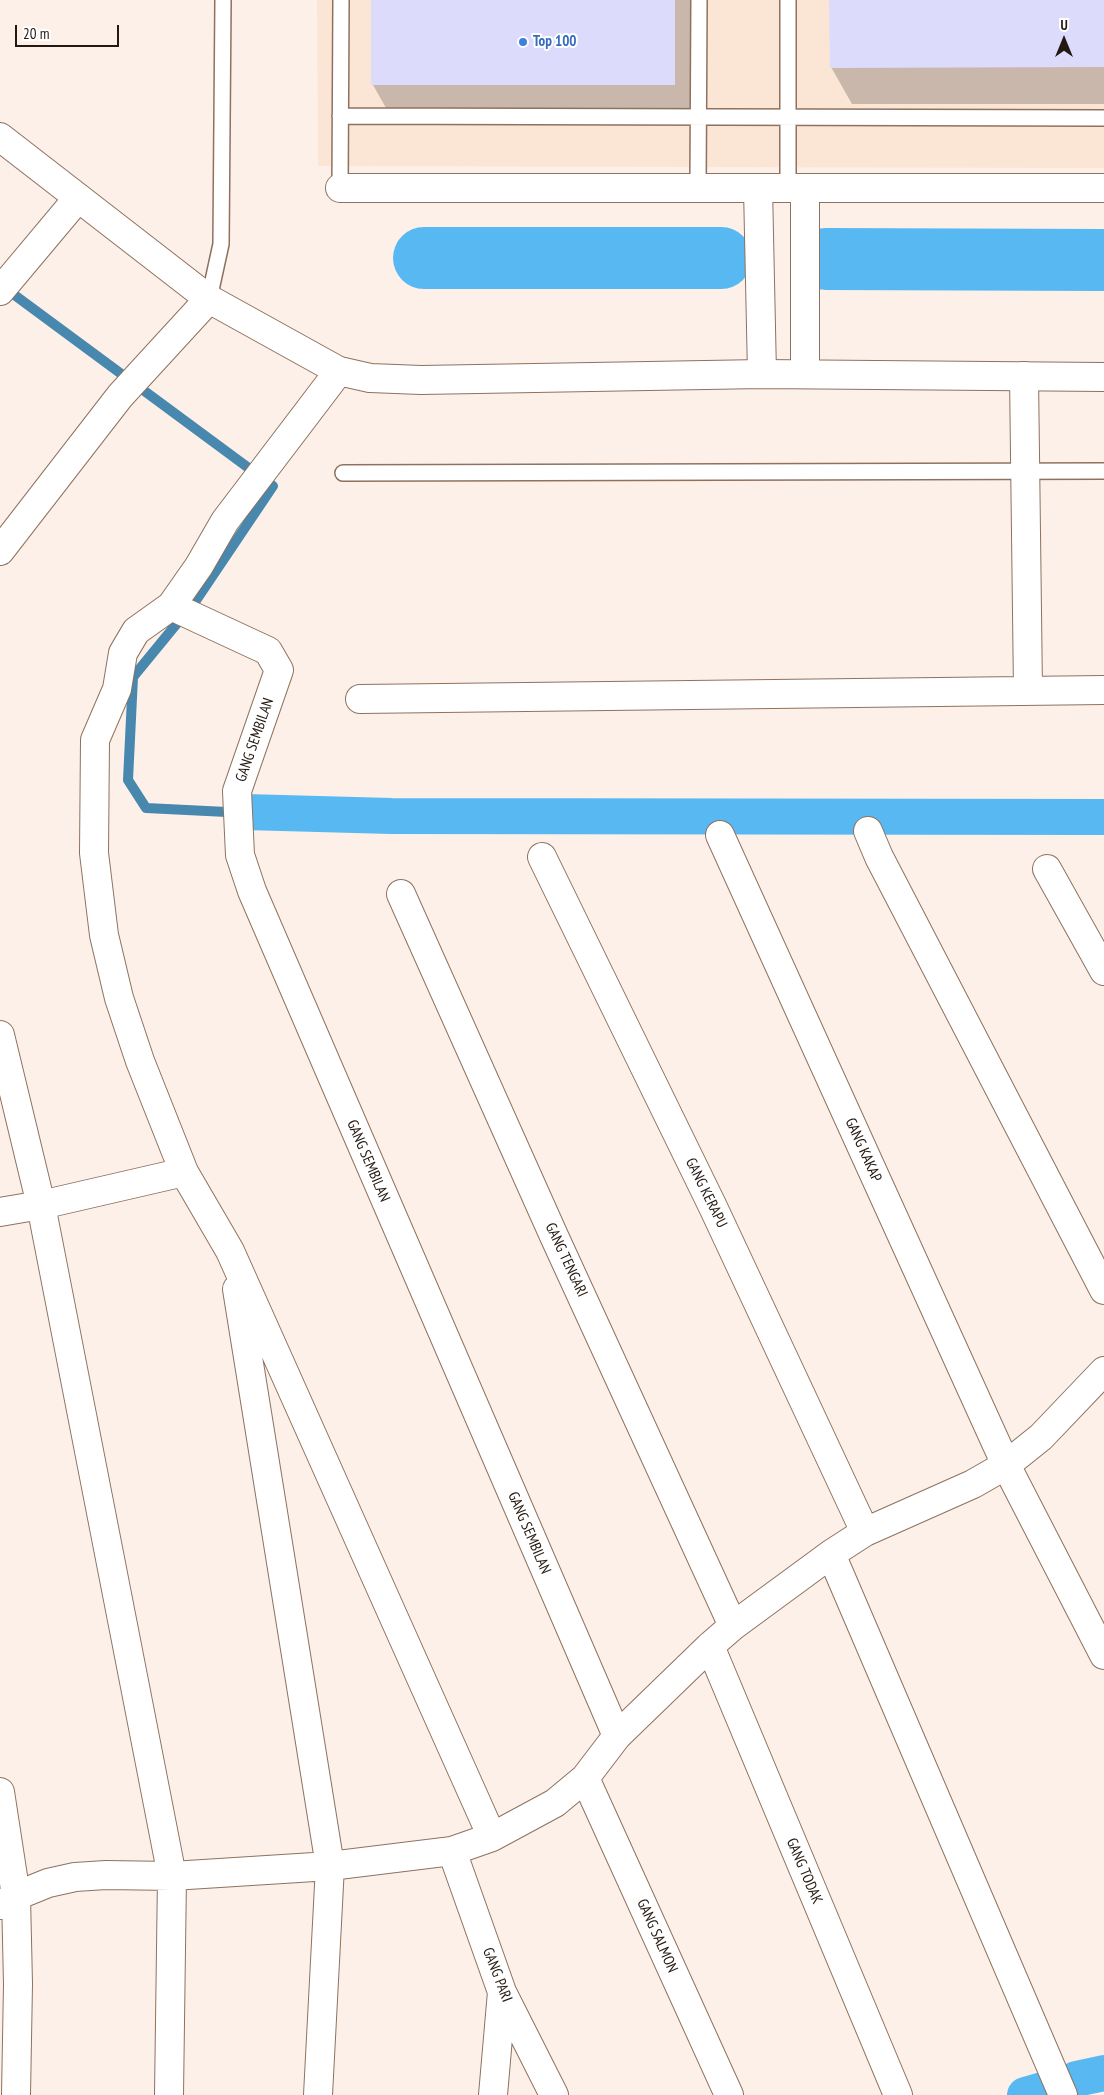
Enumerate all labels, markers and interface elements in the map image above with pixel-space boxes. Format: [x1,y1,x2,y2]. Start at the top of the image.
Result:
scale bar [18,15,121,47]
north arrow [1039,15,1089,65]
text: U [1060,16,1068,34]
text: 20 m [23,24,49,43]
place label: Top 100 [533,33,576,51]
marker: Top 100 [517,36,529,48]
street label: GANG SEMBILAN [232,696,278,784]
street label: GANG KAKAP [841,1115,885,1185]
street label: GANG SEMBILAN [343,1117,393,1205]
street label: GANG KERAPU [681,1155,731,1231]
street label: GANG TENGARI [541,1220,591,1300]
street label: GANG SEMBILAN [504,1489,554,1577]
street label: GANG TODAK [782,1835,826,1907]
street label: GANG SALMON [633,1896,681,1976]
street label: GANG PARI [478,1945,516,2005]

